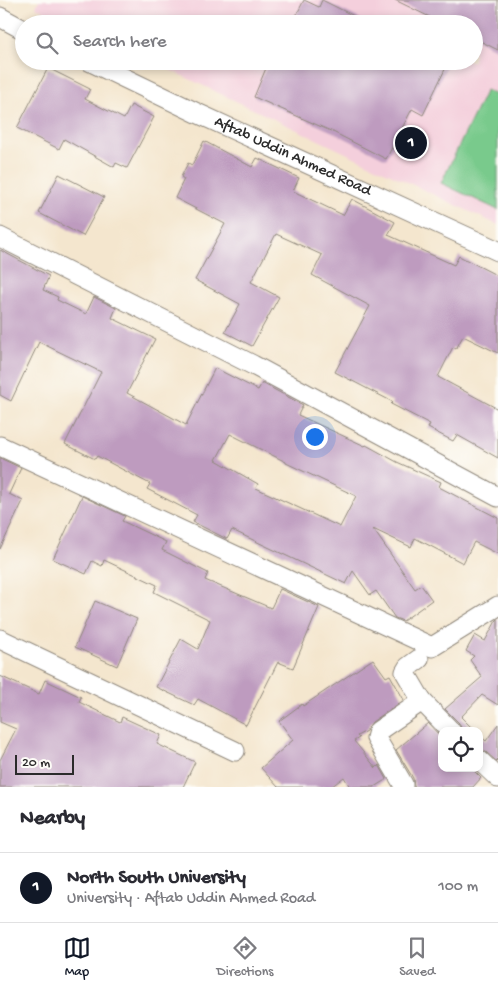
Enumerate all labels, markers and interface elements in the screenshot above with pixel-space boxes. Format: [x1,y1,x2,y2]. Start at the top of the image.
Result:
search box [15,15,483,70]
icon: search [33,29,61,57]
text: Search here [73,31,167,54]
street label: Aftab Uddin Ahmed Road [211,113,376,202]
pin: 1 [395,124,427,162]
your location [302,424,328,450]
map controls [438,727,483,772]
button: locate [438,727,483,772]
scale bar [15,752,74,775]
text: 20 m [22,755,50,772]
text: Nearby [20,807,85,832]
text: North South University [67,867,246,890]
text: 1 [33,878,39,897]
text: 100 m [438,878,478,897]
text: University · Aftab Uddin Ahmed Road [67,890,315,909]
tab: Map [63,934,91,981]
tab: Directions [217,934,274,981]
tab: Saved [399,934,435,981]

